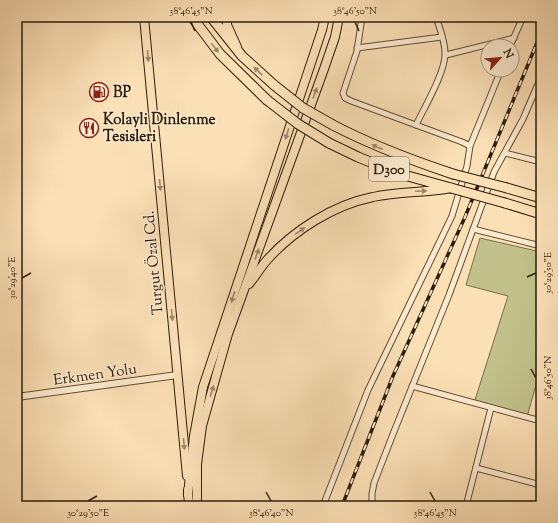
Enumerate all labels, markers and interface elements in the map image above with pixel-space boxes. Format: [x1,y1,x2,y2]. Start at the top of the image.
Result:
text: 38°46'45"N [169,4,213,19]
text: 38°46'50"N [333,4,377,19]
north arrow [480,38,520,78]
one-way arrow [211,43,220,53]
text: N [498,45,517,62]
one-way arrow [145,50,152,62]
one-way arrow [253,66,263,76]
fuel station icon: BP [88,81,110,103]
place label: BP [113,83,131,104]
one-way arrow [313,86,319,98]
place label: Kolayli Dinlenme Tesisleri [103,110,215,148]
restaurant icon: Kolayli Dinlenme Tesisleri [78,117,100,139]
one-way arrow [284,128,290,140]
one-way arrow [372,144,383,150]
road number: D300 [369,157,409,181]
one-way arrow [157,179,163,191]
one-way arrow [415,187,427,194]
street label: Turgut Özal Cd. [138,210,170,316]
one-way arrow [295,227,305,235]
one-way arrow [254,248,260,260]
text: 30°29'50"E [541,252,556,294]
text: 30°29'40"E [5,257,20,299]
one-way arrow [230,292,236,304]
one-way arrow [168,309,175,321]
text: 38°46'50"N [541,356,556,400]
street label: Erkmen Yolu [52,359,139,392]
one-way arrow [209,385,215,397]
one-way arrow [180,438,187,450]
text: 30°29'50"E [67,506,109,521]
text: 38°46'40"N [249,506,293,521]
text: 38°46'45"N [413,506,457,521]

